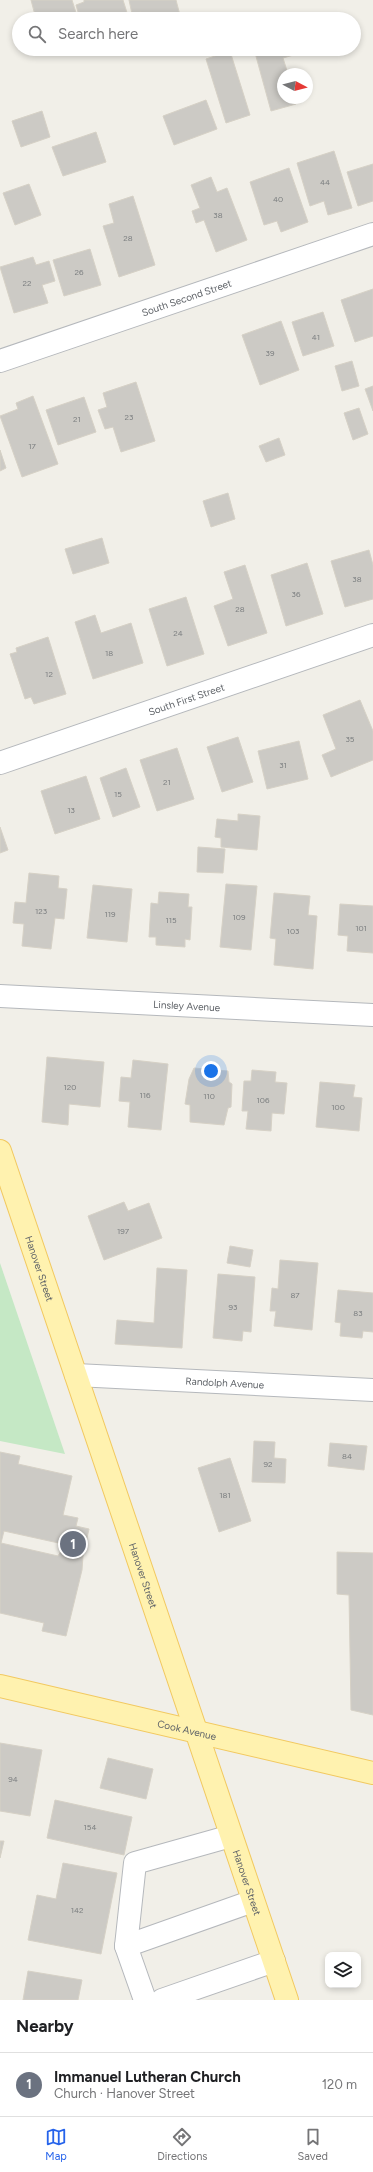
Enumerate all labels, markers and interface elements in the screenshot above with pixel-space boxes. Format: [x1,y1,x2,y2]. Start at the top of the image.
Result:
search box [12,12,361,56]
icon: search [26,23,48,45]
text: Search here [58,25,138,43]
north arrow [277,68,313,104]
house number: 44 [320,177,330,187]
house number: 40 [273,194,283,204]
house number: 38 [213,210,223,220]
house number: 28 [123,233,133,243]
house number: 26 [75,267,84,277]
street label: South Second Street [140,277,234,319]
house number: 22 [23,278,31,288]
house number: 41 [312,332,320,342]
house number: 39 [266,348,275,358]
house number: 23 [125,412,133,422]
house number: 21 [73,414,81,424]
house number: 17 [28,441,36,451]
house number: 38 [352,574,362,584]
house number: 36 [292,589,301,599]
house number: 28 [235,604,245,614]
house number: 24 [173,628,183,638]
house number: 18 [105,648,113,658]
house number: 12 [45,669,53,679]
street label: South First Street [147,680,226,719]
house number: 35 [346,734,355,744]
house number: 31 [279,760,287,770]
house number: 21 [163,777,171,787]
house number: 15 [114,789,122,799]
house number: 13 [67,805,75,815]
house number: 123 [35,906,47,916]
house number: 119 [104,909,116,919]
house number: 109 [233,912,246,922]
house number: 115 [165,915,177,925]
house number: 101 [355,923,367,933]
house number: 103 [287,926,299,936]
street label: Linsley Avenue [153,998,221,1014]
your location [201,1061,221,1081]
house number: 120 [64,1082,76,1092]
house number: 116 [139,1090,151,1100]
house number: 110 [203,1091,215,1101]
house number: 106 [257,1095,270,1105]
house number: 100 [331,1102,345,1112]
house number: 197 [117,1226,130,1236]
street label: Hanover Street [22,1234,56,1303]
house number: 87 [290,1290,300,1300]
house number: 93 [229,1302,237,1312]
house number: 83 [353,1308,363,1318]
street label: Randolph Avenue [185,1375,265,1392]
house number: 84 [342,1451,352,1461]
house number: 92 [264,1459,273,1469]
house number: 181 [219,1490,231,1500]
pin: 1 [60,1529,86,1559]
street label: Hanover Street [126,1541,160,1610]
street label: Cook Avenue [156,1717,218,1743]
house number: 94 [8,1774,18,1784]
house number: 154 [84,1822,96,1832]
street label: Hanover Street [230,1848,264,1917]
house number: 142 [71,1905,83,1915]
map controls [325,1952,361,1988]
button: layers [325,1952,361,1988]
text: Nearby [16,2016,74,2036]
text: Immanuel Lutheran Church [54,2068,241,2086]
text: 1 [26,2077,32,2092]
text: 120 m [322,2077,357,2092]
text: Church · Hanover Street [54,2086,195,2101]
tab: Map [45,2126,67,2163]
tab: Directions [157,2126,207,2163]
tab: Saved [298,2126,328,2163]

